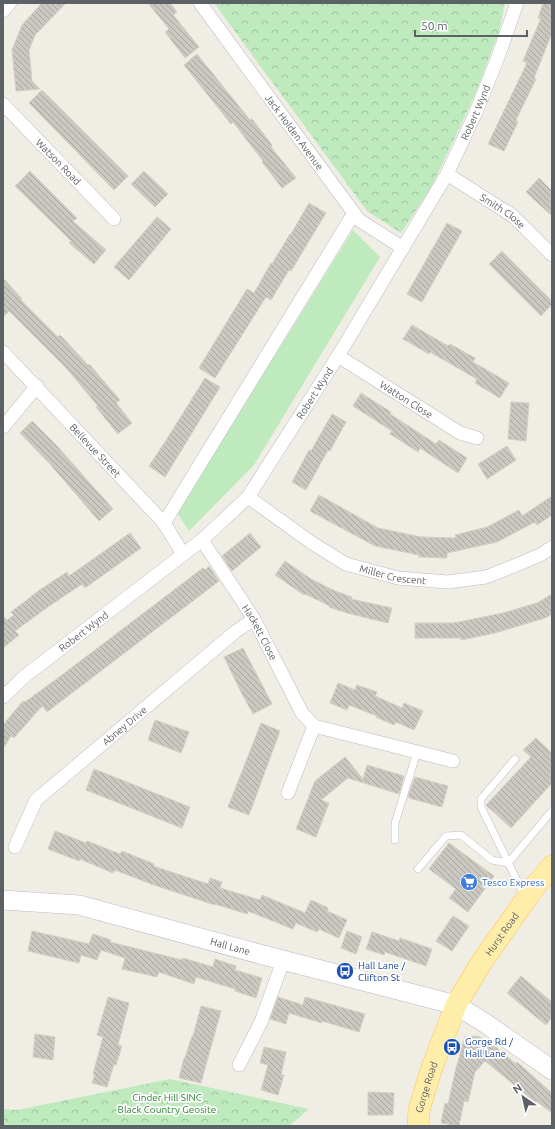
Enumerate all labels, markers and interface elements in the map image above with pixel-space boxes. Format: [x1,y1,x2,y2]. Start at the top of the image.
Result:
scale bar [415,12,527,38]
text: 50 m [421,19,448,32]
street label: Robert Wynd [458,83,492,142]
street label: Jack Holden Avenue [263,92,326,172]
street label: Watson Road [34,136,83,187]
street label: Smith Close [478,191,528,231]
street label: Robert Wynd [294,365,335,421]
street label: Watton Close [378,378,435,420]
street label: Bellevue Street [68,421,123,479]
street label: Miller Crescent [358,562,427,586]
street label: Hackett Close [240,602,280,662]
street label: Robert Wynd [57,609,110,654]
street label: Abney Drive [100,704,149,747]
supermarket icon: Tesco Express [459,872,479,892]
place label: Tesco Express [482,877,544,888]
street label: Hurst Road [483,910,521,957]
street label: Hall Lane [209,935,252,957]
place label: Hall Lane / Clifton St [358,960,405,983]
bus stop icon: Hall Lane / Clifton St [335,961,355,981]
place label: Gorge Rd / Hall Lane [465,1036,513,1059]
bus stop icon: Gorge Rd / Hall Lane [442,1037,462,1057]
street label: Gorge Road [413,1060,439,1114]
north arrow [503,1077,543,1117]
text: N [511,1081,524,1096]
park label: Cinder Hill SINC Black Country Geosite [118,1092,216,1115]

